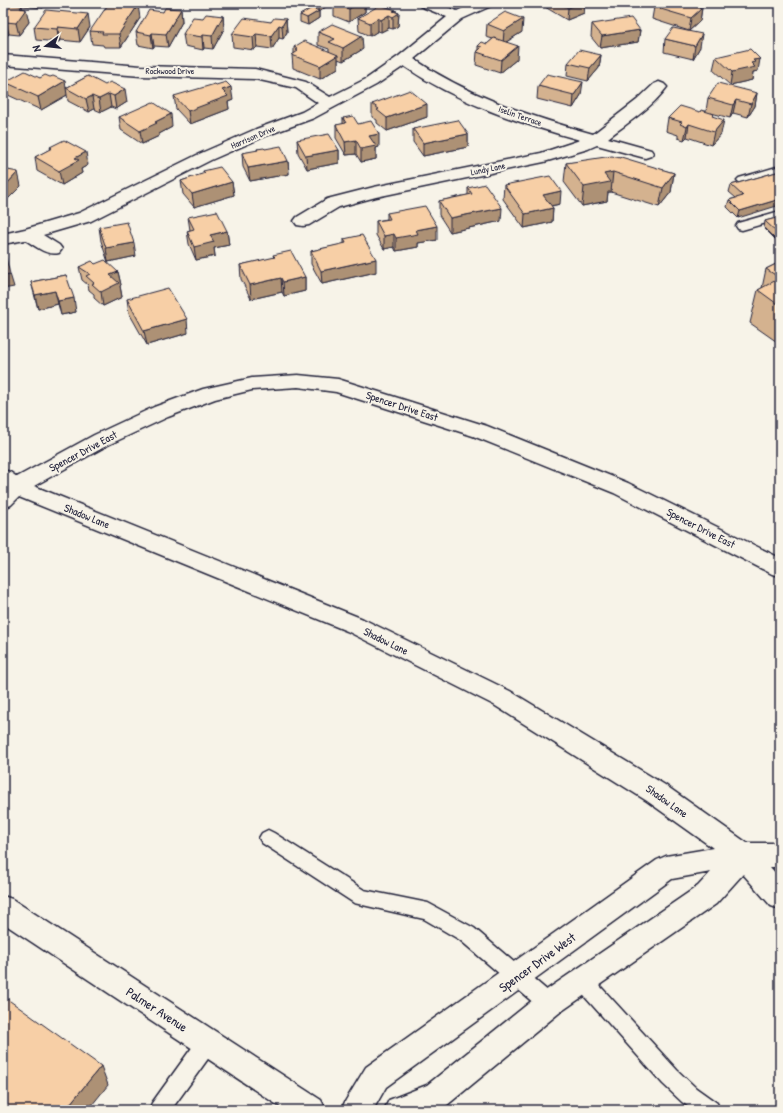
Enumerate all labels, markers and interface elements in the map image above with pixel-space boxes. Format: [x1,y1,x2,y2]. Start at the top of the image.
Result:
north arrow [26,26,66,66]
text: N [29,44,44,53]
street label: Rockwood Drive [146,65,195,77]
street label: Iselin Terrace [497,103,544,129]
street label: Harrison Drive [229,122,277,152]
street label: Lundy Lane [470,159,507,179]
street label: Spencer Drive East [364,388,440,424]
street label: Spencer Drive East [47,427,120,475]
street label: Shadow Lane [62,501,112,532]
street label: Spencer Drive East [664,505,738,551]
street label: Shadow Lane [361,624,411,658]
street label: Shadow Lane [643,781,691,821]
street label: Spencer Drive West [495,928,579,996]
street label: Palmer Avenue [123,982,191,1036]

